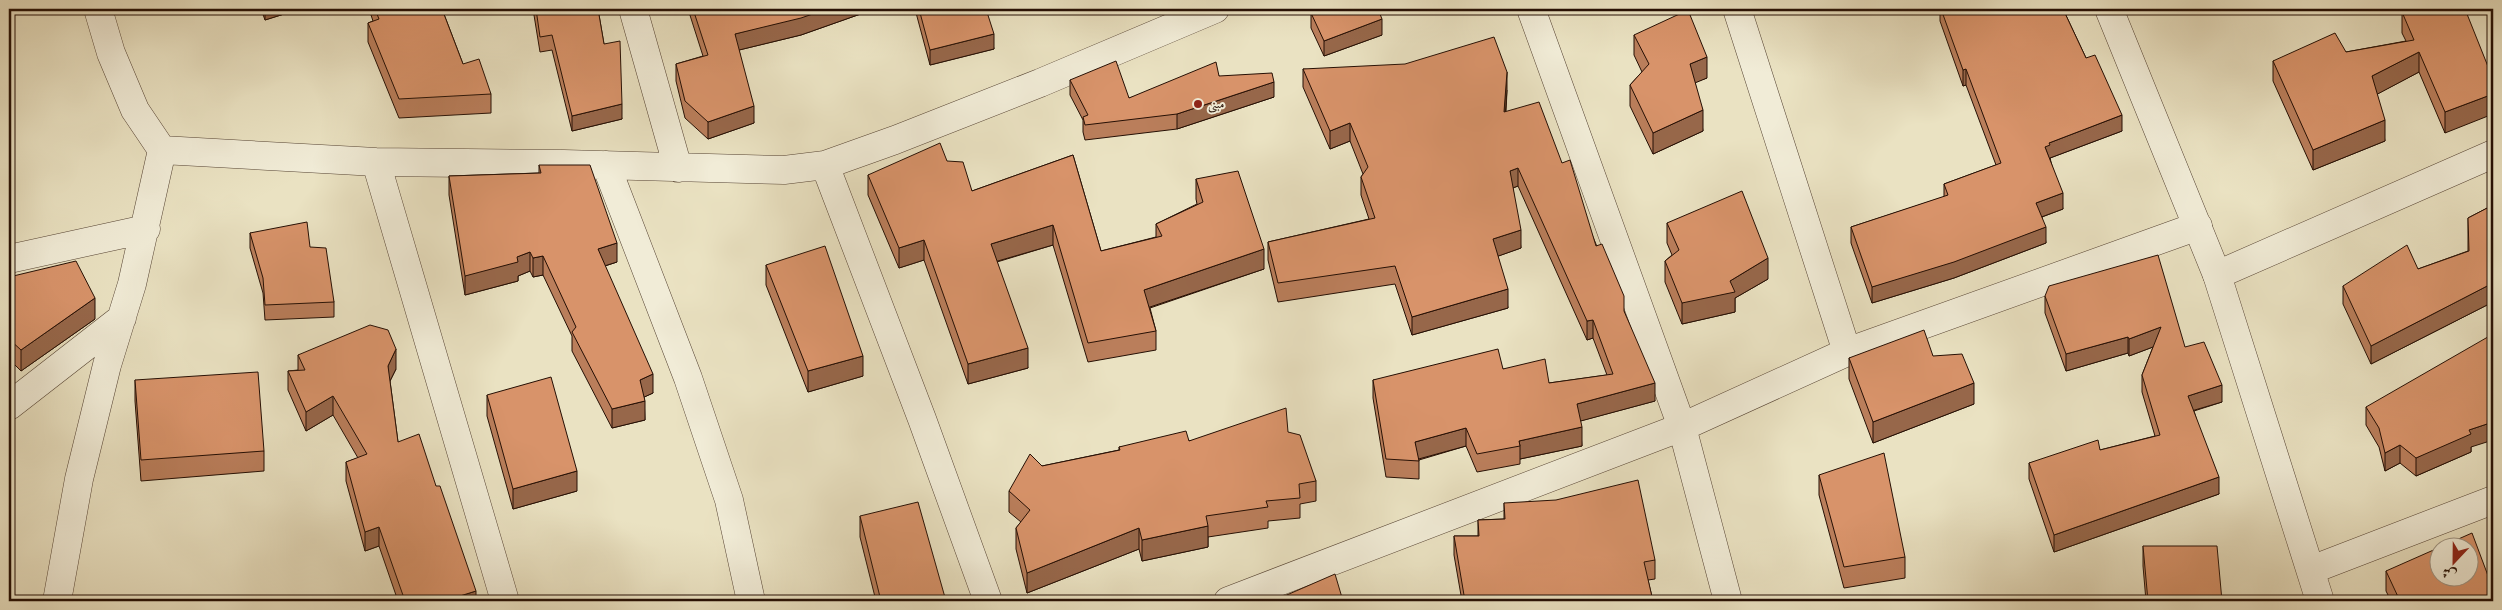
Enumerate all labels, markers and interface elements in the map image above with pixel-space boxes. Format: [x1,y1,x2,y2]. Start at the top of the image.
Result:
place label: مبنى [1208,96,1224,113]
marker: مبنى [1192,98,1204,110]
north arrow [2430,538,2480,588]
text: ش [2439,563,2459,585]

